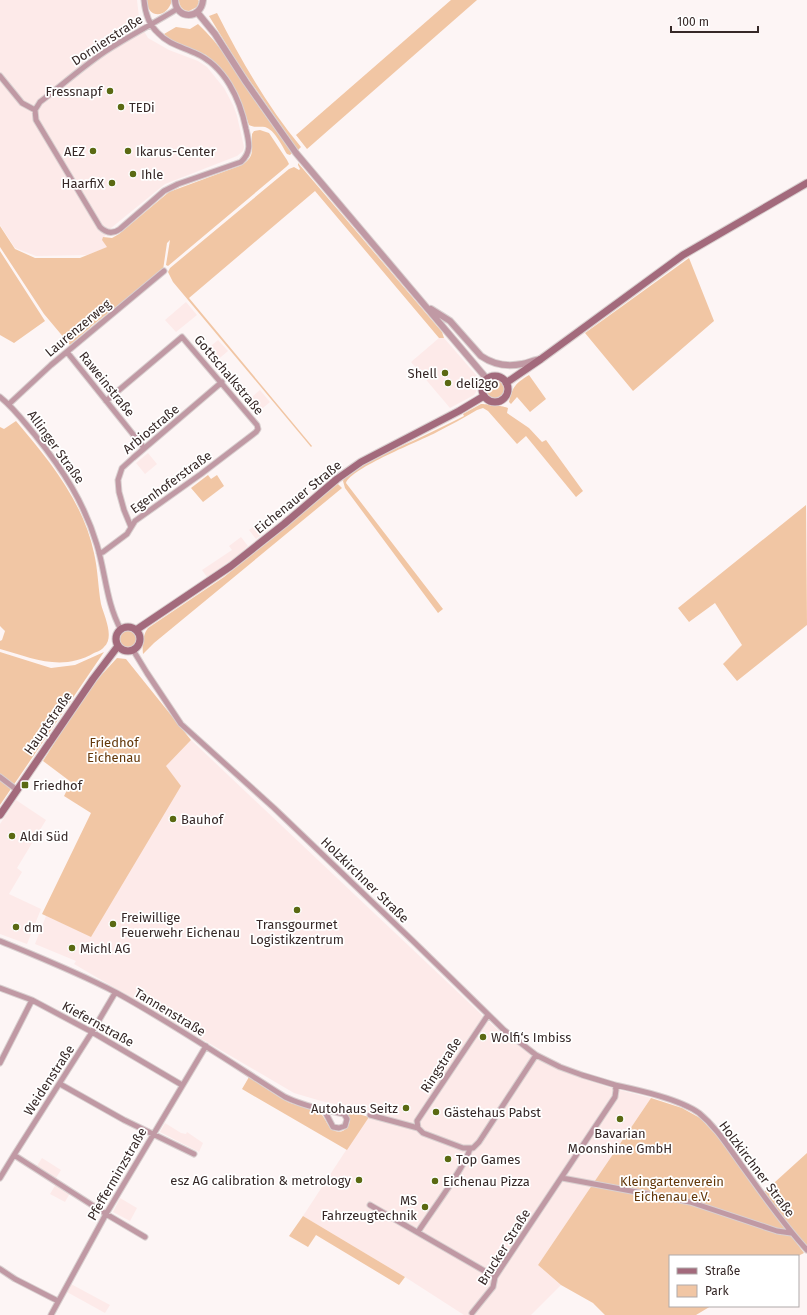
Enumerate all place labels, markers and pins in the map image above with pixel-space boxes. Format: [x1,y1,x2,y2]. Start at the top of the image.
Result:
place label: Fressnapf [46,84,104,99]
marker: Fressnapf [105,86,115,96]
place label: TEDi [129,100,155,115]
marker: TEDi [116,102,126,112]
place label: AEZ [64,144,85,159]
place label: Ikarus-Center [136,144,215,159]
marker: AEZ [88,146,98,156]
marker: Ikarus-Center [123,146,133,156]
place label: Ihle [141,167,163,182]
marker: Ihle [128,169,138,179]
place label: HaarfiX [62,176,104,191]
marker: HaarfiX [107,178,117,188]
place label: Shell [408,366,437,381]
marker: Shell [440,368,450,378]
place label: deli2go [456,376,499,391]
marker: deli2go [443,378,453,388]
place label: Friedhof [33,778,84,793]
marker: Friedhof [20,780,30,790]
place label: Bauhof [181,812,225,827]
marker: Bauhof [168,814,178,824]
place label: Aldi Süd [20,829,69,844]
marker: Aldi Süd [7,831,17,841]
marker: Transgourmet Logistikzentrum [292,905,302,915]
place label: Freiwillige Feuerwehr Eichenau [121,910,240,940]
place label: Transgourmet Logistikzentrum [250,917,344,947]
marker: Freiwillige Feuerwehr Eichenau [108,919,118,929]
place label: dm [24,920,43,935]
marker: dm [11,922,21,932]
place label: Michl AG [80,941,130,956]
marker: Michl AG [67,943,77,953]
place label: Wolfi‘s Imbiss [491,1030,571,1045]
marker: Wolfi‘s Imbiss [478,1032,488,1042]
place label: Autohaus Seitz [311,1101,398,1116]
marker: Autohaus Seitz [401,1103,411,1113]
place label: Gästehaus Pabst [444,1105,541,1120]
marker: Gästehaus Pabst [431,1107,441,1117]
marker: Bavarian Moonshine GmbH [615,1114,625,1124]
place label: Bavarian Moonshine GmbH [568,1126,672,1156]
place label: Top Games [456,1152,520,1167]
marker: Top Games [443,1154,453,1164]
place label: esz AG calibration & metrology [170,1173,352,1188]
place label: Eichenau Pizza [443,1174,530,1189]
marker: esz AG calibration & metrology [354,1175,364,1185]
marker: Eichenau Pizza [430,1176,440,1186]
place label: MS Fahrzeugtechnik [321,1193,417,1223]
marker: MS Fahrzeugtechnik [420,1202,430,1212]

